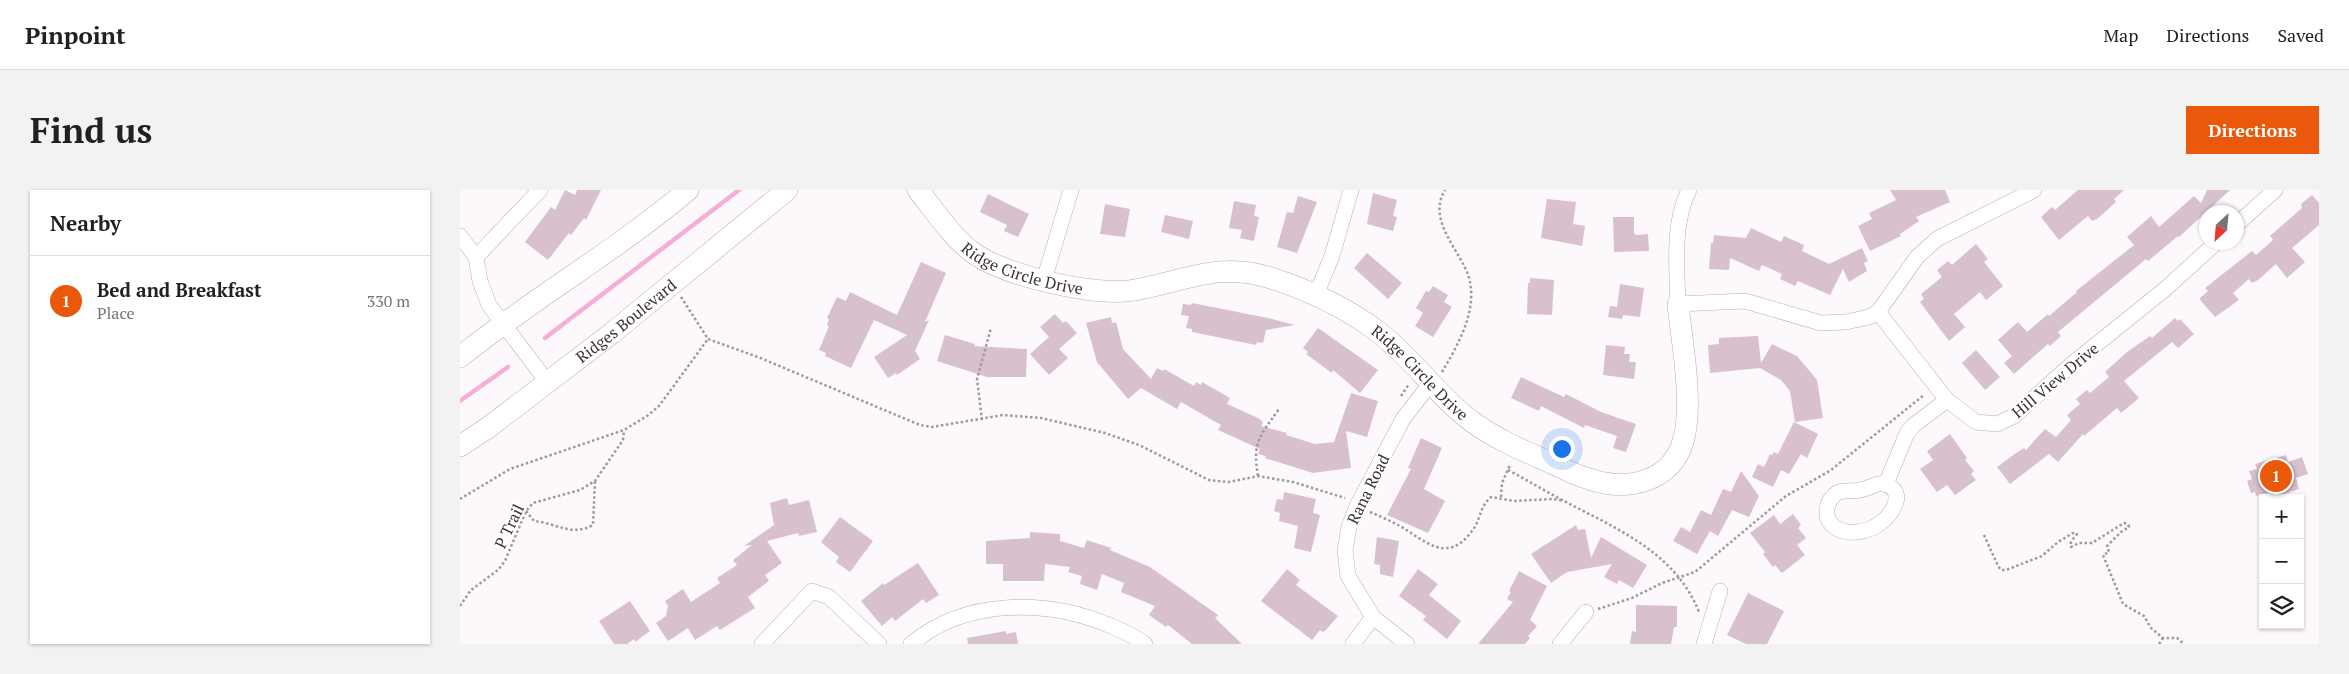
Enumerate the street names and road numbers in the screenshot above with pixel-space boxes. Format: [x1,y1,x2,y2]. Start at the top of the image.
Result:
street label: Ridge Circle Drive [957,237,1085,300]
street label: Ridges Boulevard [571,274,681,368]
street label: Ridge Circle Drive [1367,320,1473,425]
street label: Hill View Drive [2007,337,2103,423]
street label: Rana Road [1342,450,1394,528]
street label: P Trail [489,500,529,552]

